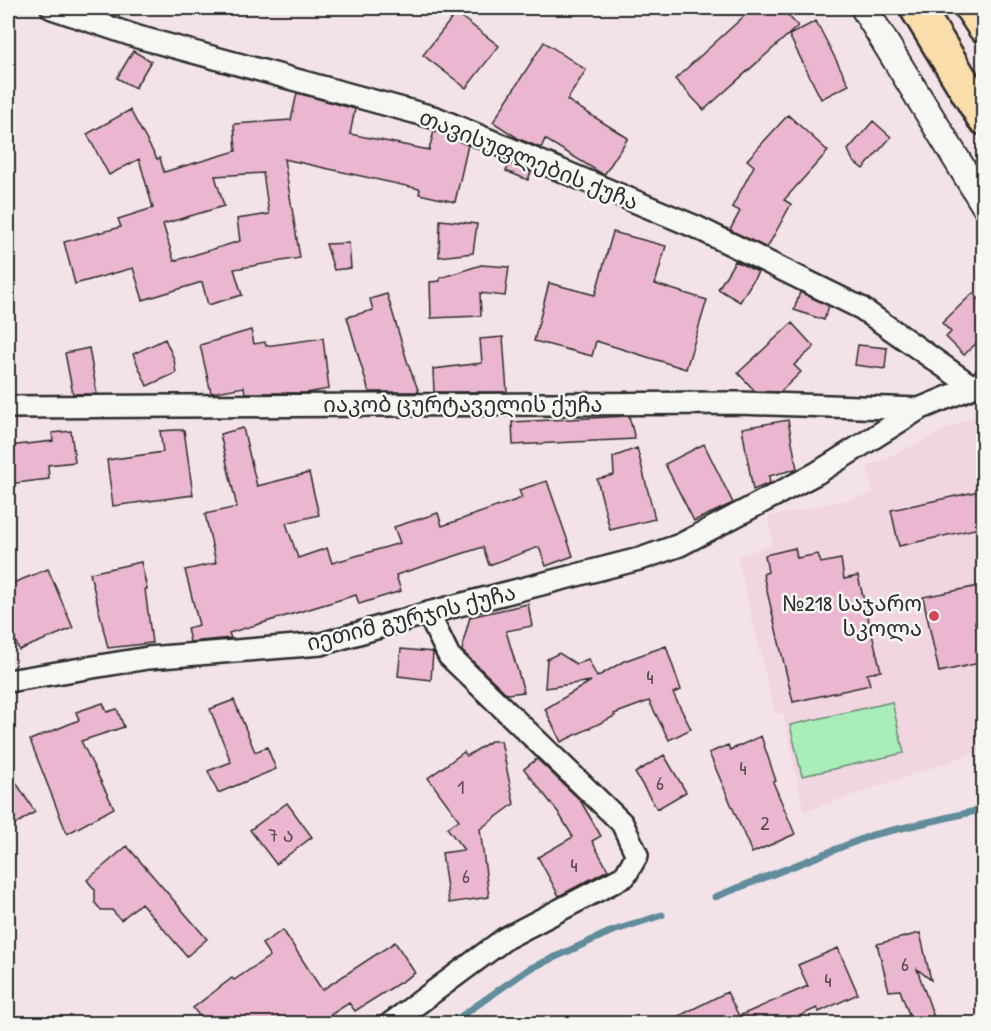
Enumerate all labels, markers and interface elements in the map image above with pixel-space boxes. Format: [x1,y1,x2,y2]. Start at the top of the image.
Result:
street label: თავისუფლების ქუჩა [415,101,643,217]
street label: იაკობ ცურტაველის ქუჩა [323,389,603,419]
street label: იეთიმ გურჯის ქუჩა [303,577,519,657]
place label: №218 საჯარო სკოლა [782,588,922,643]
marker: №218 საჯარო სკოლა [927,609,941,623]
house number: 4 [646,663,654,690]
house number: 4 [739,754,747,781]
house number: 6 [656,769,664,796]
house number: 1 [457,773,465,800]
house number: 2 [760,809,770,836]
house number: 7 ა [268,821,294,848]
house number: 4 [570,851,578,878]
house number: 6 [462,862,470,889]
house number: 6 [901,950,909,977]
house number: 4 [824,966,832,993]

